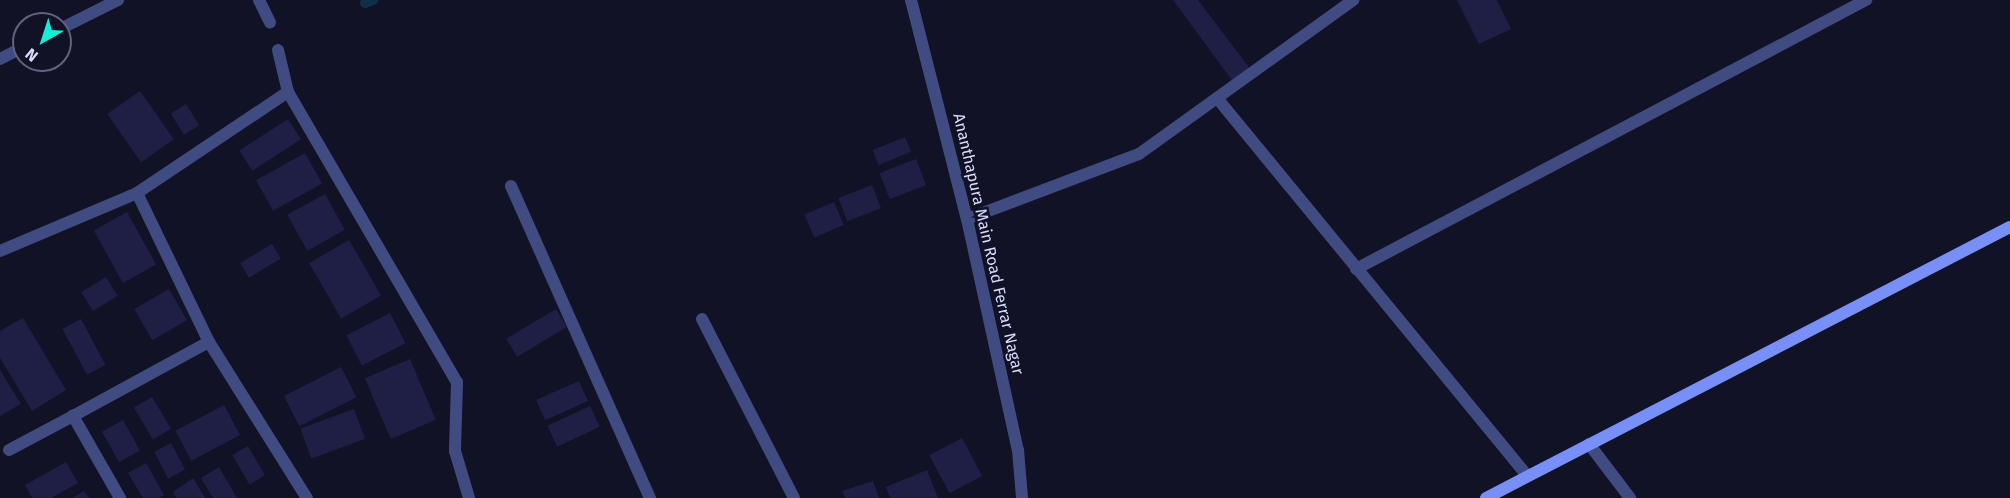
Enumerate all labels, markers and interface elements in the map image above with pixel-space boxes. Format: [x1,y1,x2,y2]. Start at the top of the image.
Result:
north arrow [12,12,72,72]
text: N [22,44,42,66]
street label: Ananthapura Main Road Ferrar Nagar [949,111,1027,377]

